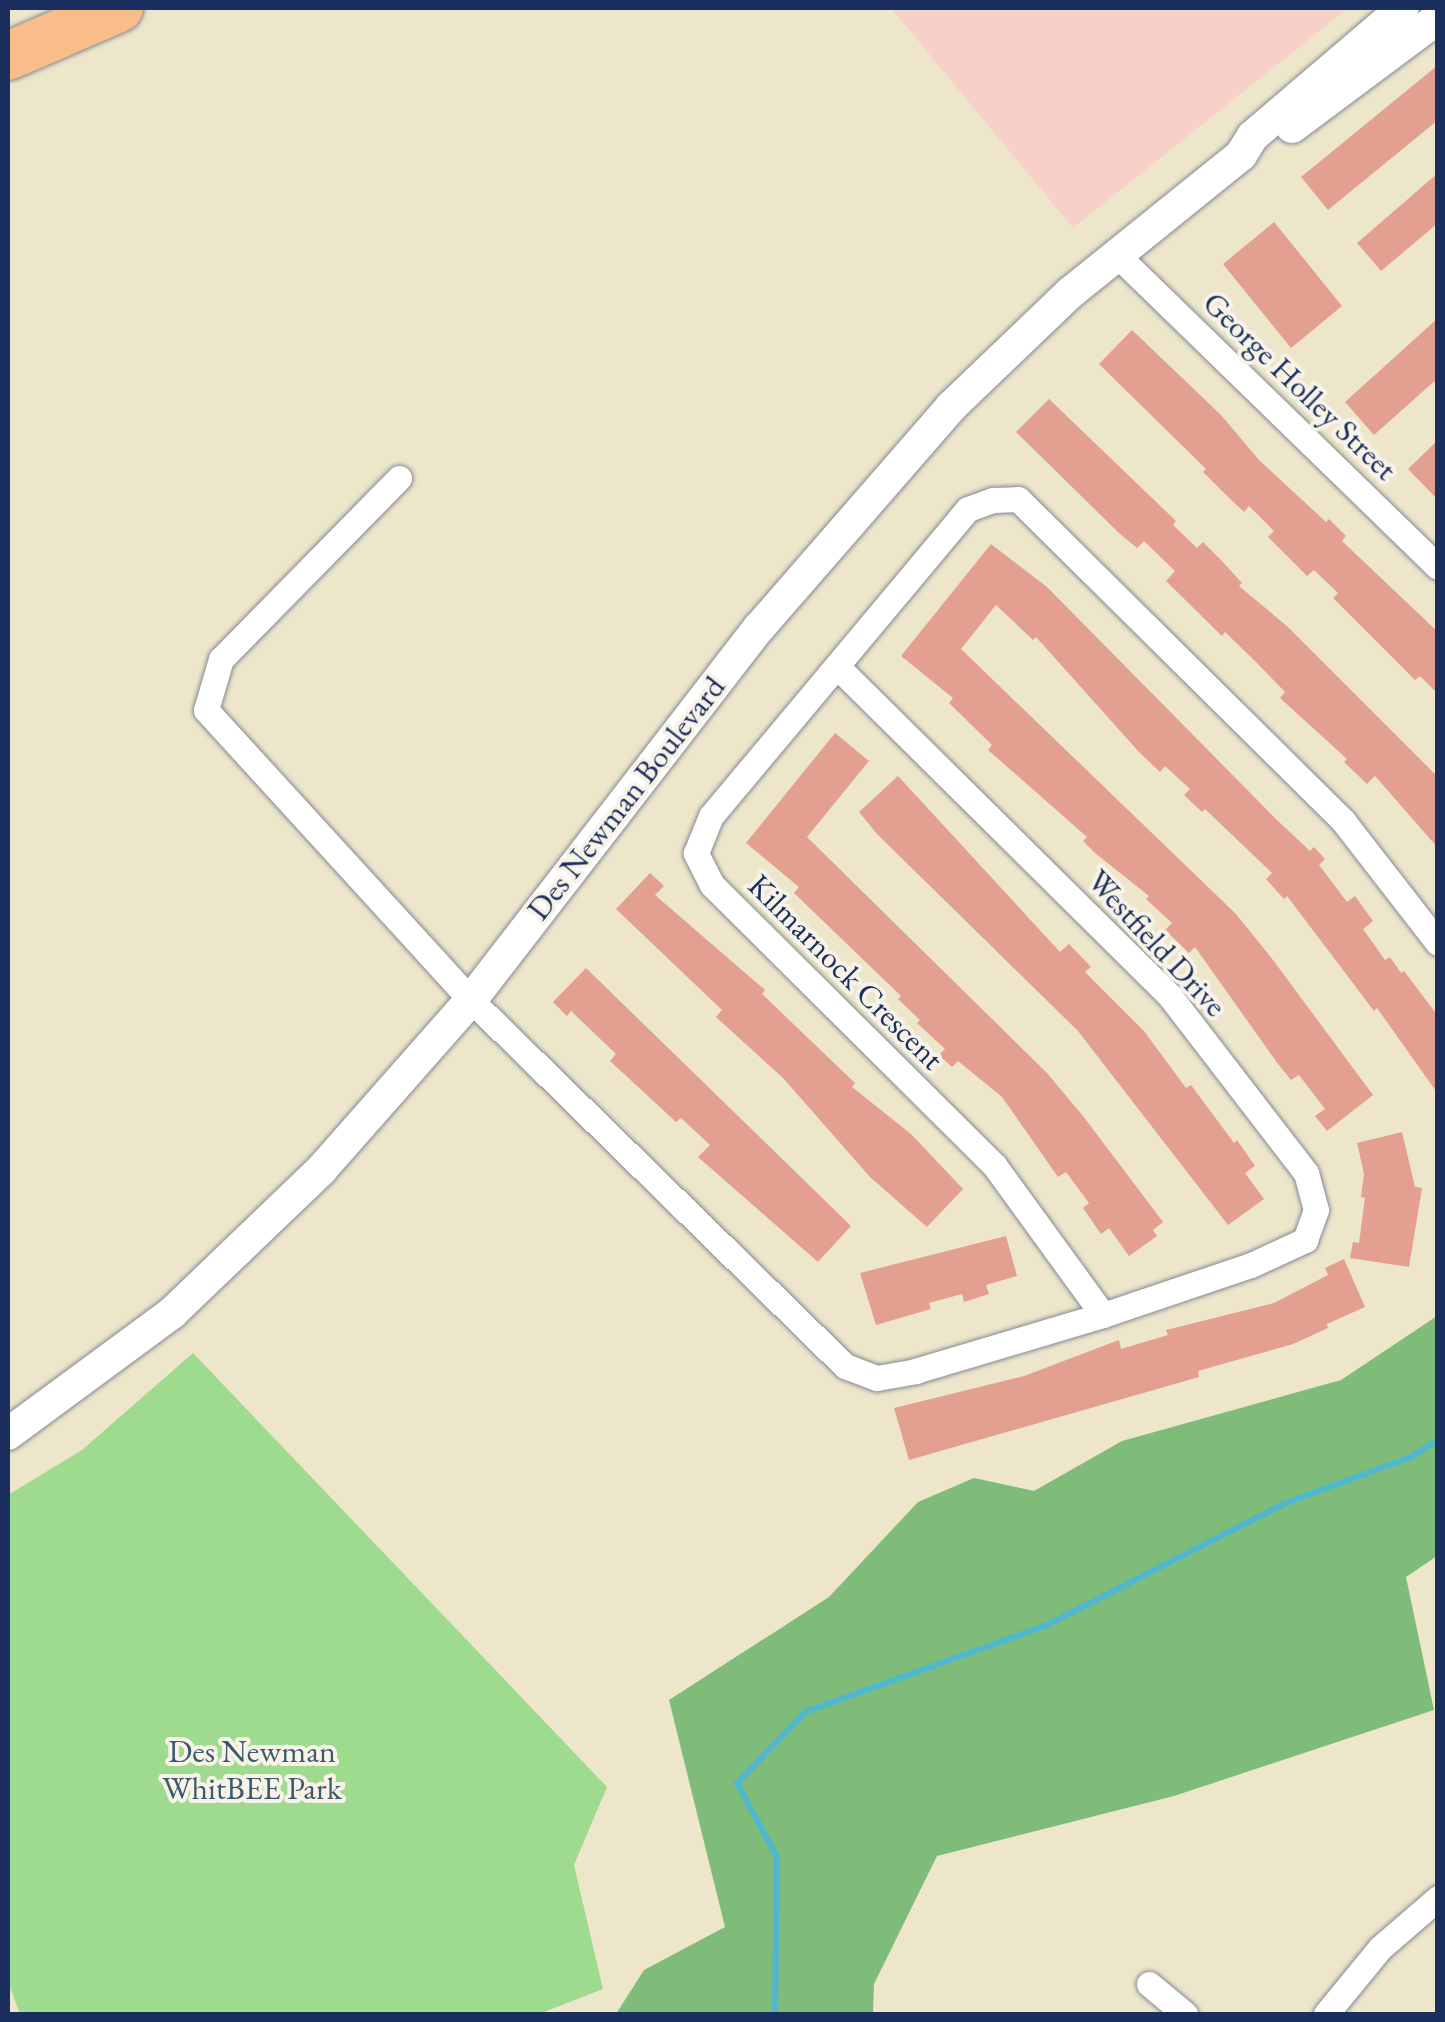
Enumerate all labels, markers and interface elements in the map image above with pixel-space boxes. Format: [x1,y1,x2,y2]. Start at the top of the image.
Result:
street label: George Holley Street [1195,284,1405,488]
street label: Des Newman Boulevard [519,668,733,928]
street label: Westfield Drive [1079,862,1235,1024]
street label: Kilmarnock Crescent [740,866,952,1078]
park label: Des Newman WhitBEE Park [162,1733,342,1808]

